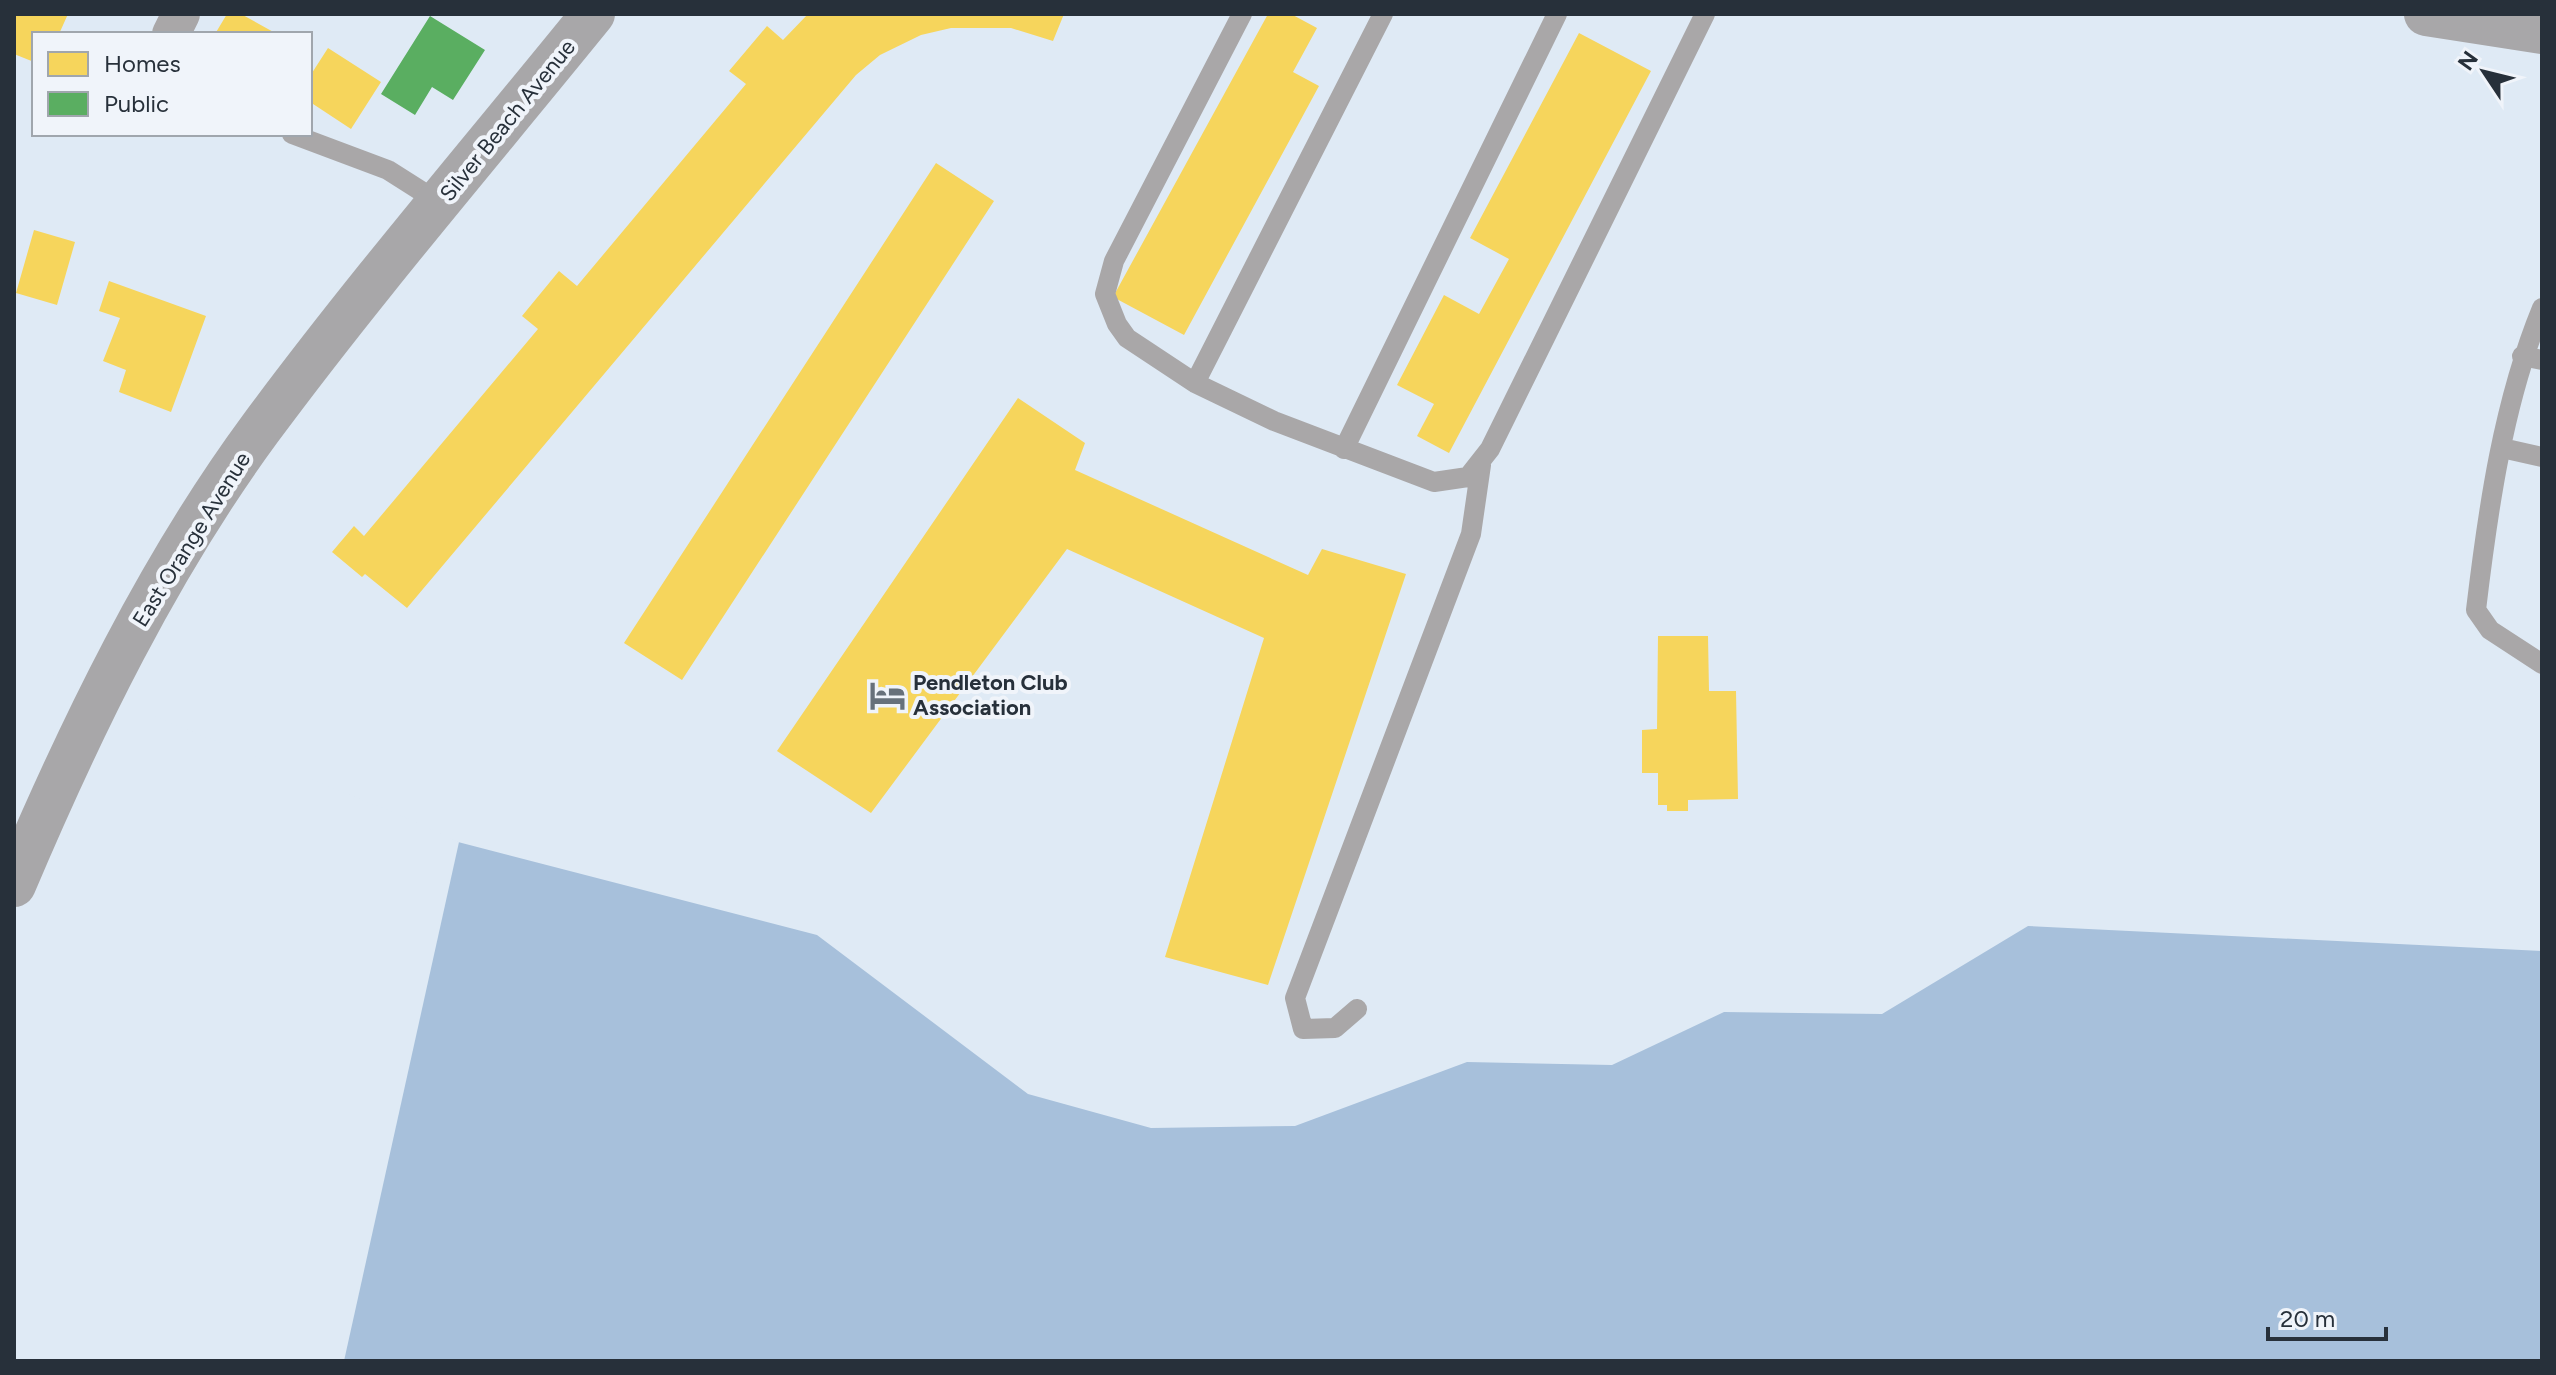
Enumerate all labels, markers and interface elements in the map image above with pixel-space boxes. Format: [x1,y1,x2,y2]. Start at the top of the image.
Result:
legend [32,32,312,136]
north arrow [2444,32,2524,112]
street label: Silver Beach Avenue [434,34,581,207]
text: N [2452,46,2484,76]
text: Homes [104,49,181,78]
text: Public [104,89,169,118]
street label: East Orange Avenue [127,447,256,632]
place label: Pendleton Club Association [913,669,1068,721]
hotel icon: Pendleton Club Association [868,676,906,714]
scale bar [2268,1291,2386,1341]
text: 20 m [2280,1304,2335,1333]

